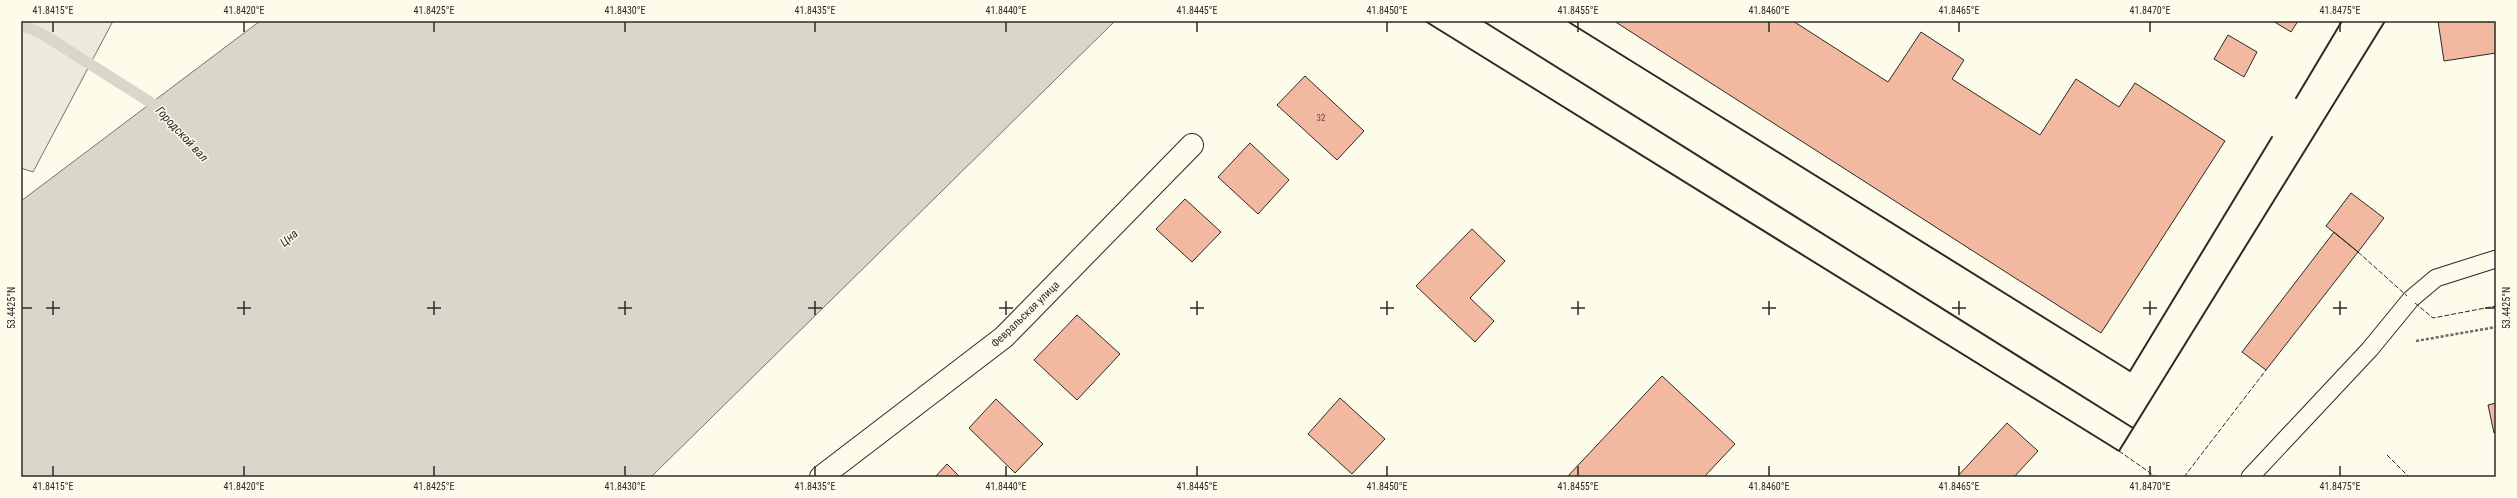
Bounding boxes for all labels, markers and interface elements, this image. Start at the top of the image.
text: 41.8415°E [33,5,74,16]
text: 41.8420°E [224,5,265,16]
text: 41.8425°E [414,5,455,16]
text: 41.8430°E [605,5,646,16]
text: 41.8435°E [795,5,836,16]
text: 41.8440°E [986,5,1027,16]
text: 41.8445°E [1177,5,1218,16]
text: 41.8450°E [1367,5,1408,16]
text: 41.8455°E [1558,5,1599,16]
text: 41.8460°E [1749,5,1790,16]
text: 41.8465°E [1939,5,1980,16]
text: 41.8470°E [2130,5,2171,16]
text: 41.8475°E [2320,5,2361,16]
water label: Городской вал [153,103,211,165]
house number: 32 [1317,113,1326,123]
water label: Цна [277,227,301,249]
street label: Февральская улица [989,278,1062,350]
text: 53.4425°N [6,287,17,329]
text: 53.4425°N [2501,287,2512,329]
text: 41.8415°E [33,481,74,492]
text: 41.8420°E [224,481,265,492]
text: 41.8425°E [414,481,455,492]
text: 41.8430°E [605,481,646,492]
text: 41.8435°E [795,481,836,492]
text: 41.8440°E [986,481,1027,492]
text: 41.8445°E [1177,481,1218,492]
text: 41.8450°E [1367,481,1408,492]
text: 41.8455°E [1558,481,1599,492]
text: 41.8460°E [1749,481,1790,492]
text: 41.8465°E [1939,481,1980,492]
text: 41.8470°E [2130,481,2171,492]
text: 41.8475°E [2320,481,2361,492]

